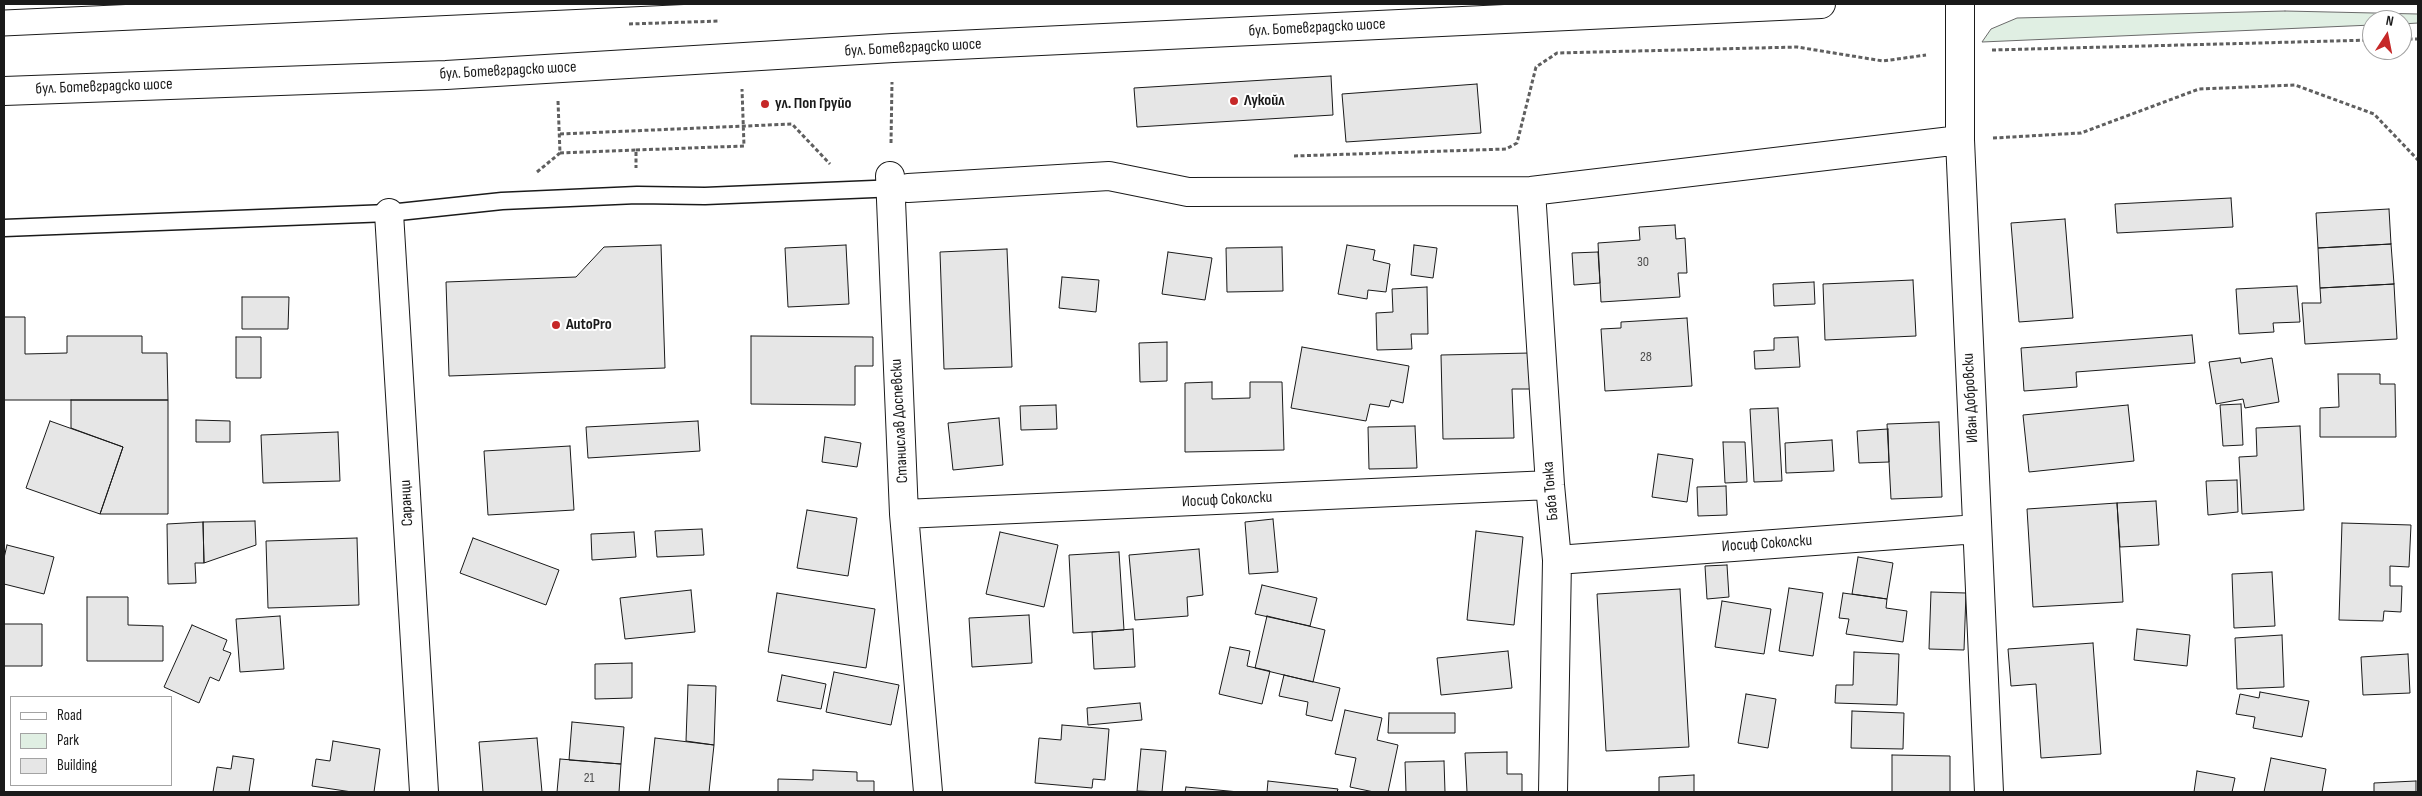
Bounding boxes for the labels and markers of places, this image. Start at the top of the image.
place label: Лукойл [1244,91,1285,111]
place label: ул. Поп Груйо [775,94,851,114]
marker: Лукойл [1228,95,1240,107]
marker: ул. Поп Груйо [759,98,771,110]
place label: AutoPro [566,315,612,335]
marker: AutoPro [550,319,562,331]

